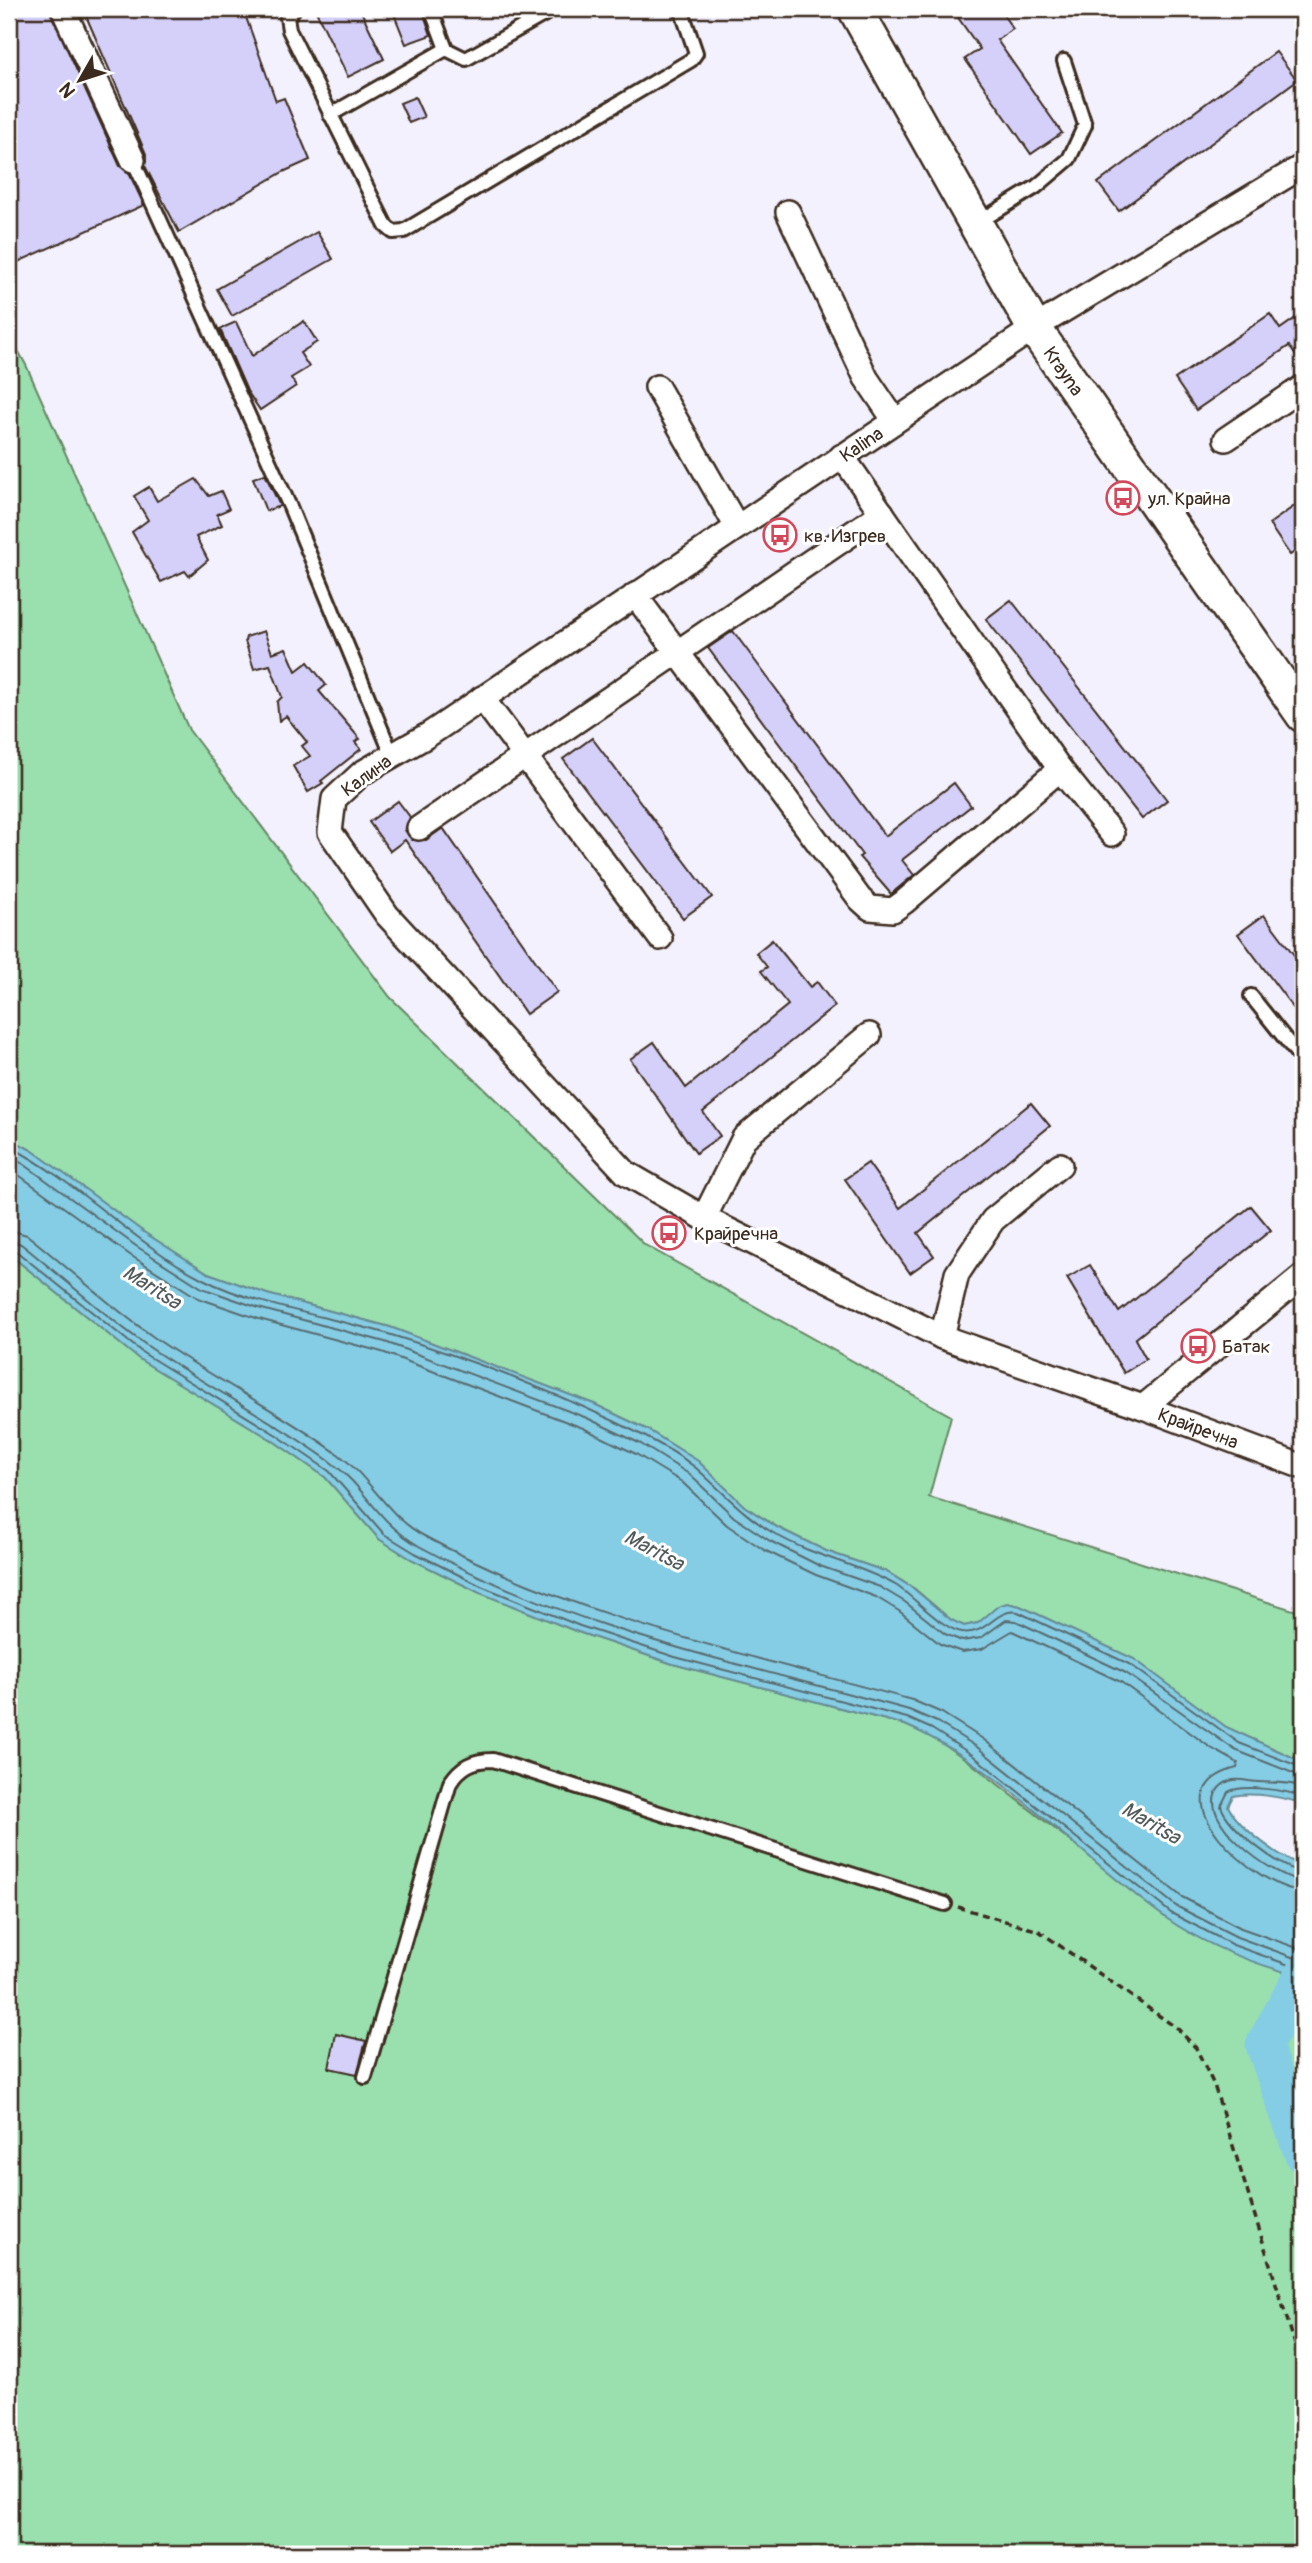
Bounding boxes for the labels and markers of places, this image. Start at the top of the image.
bus stop icon: ул. Крайна [1104,479,1142,517]
place label: ул. Крайна [1147,487,1231,511]
bus stop icon: кв. Изгрев [761,516,799,554]
place label: кв. Изгрев [804,524,886,548]
bus stop icon: Крайречна [650,1214,688,1252]
place label: Крайречна [694,1222,778,1246]
bus stop icon: Батак [1179,1327,1217,1365]
place label: Батак [1222,1335,1271,1359]

